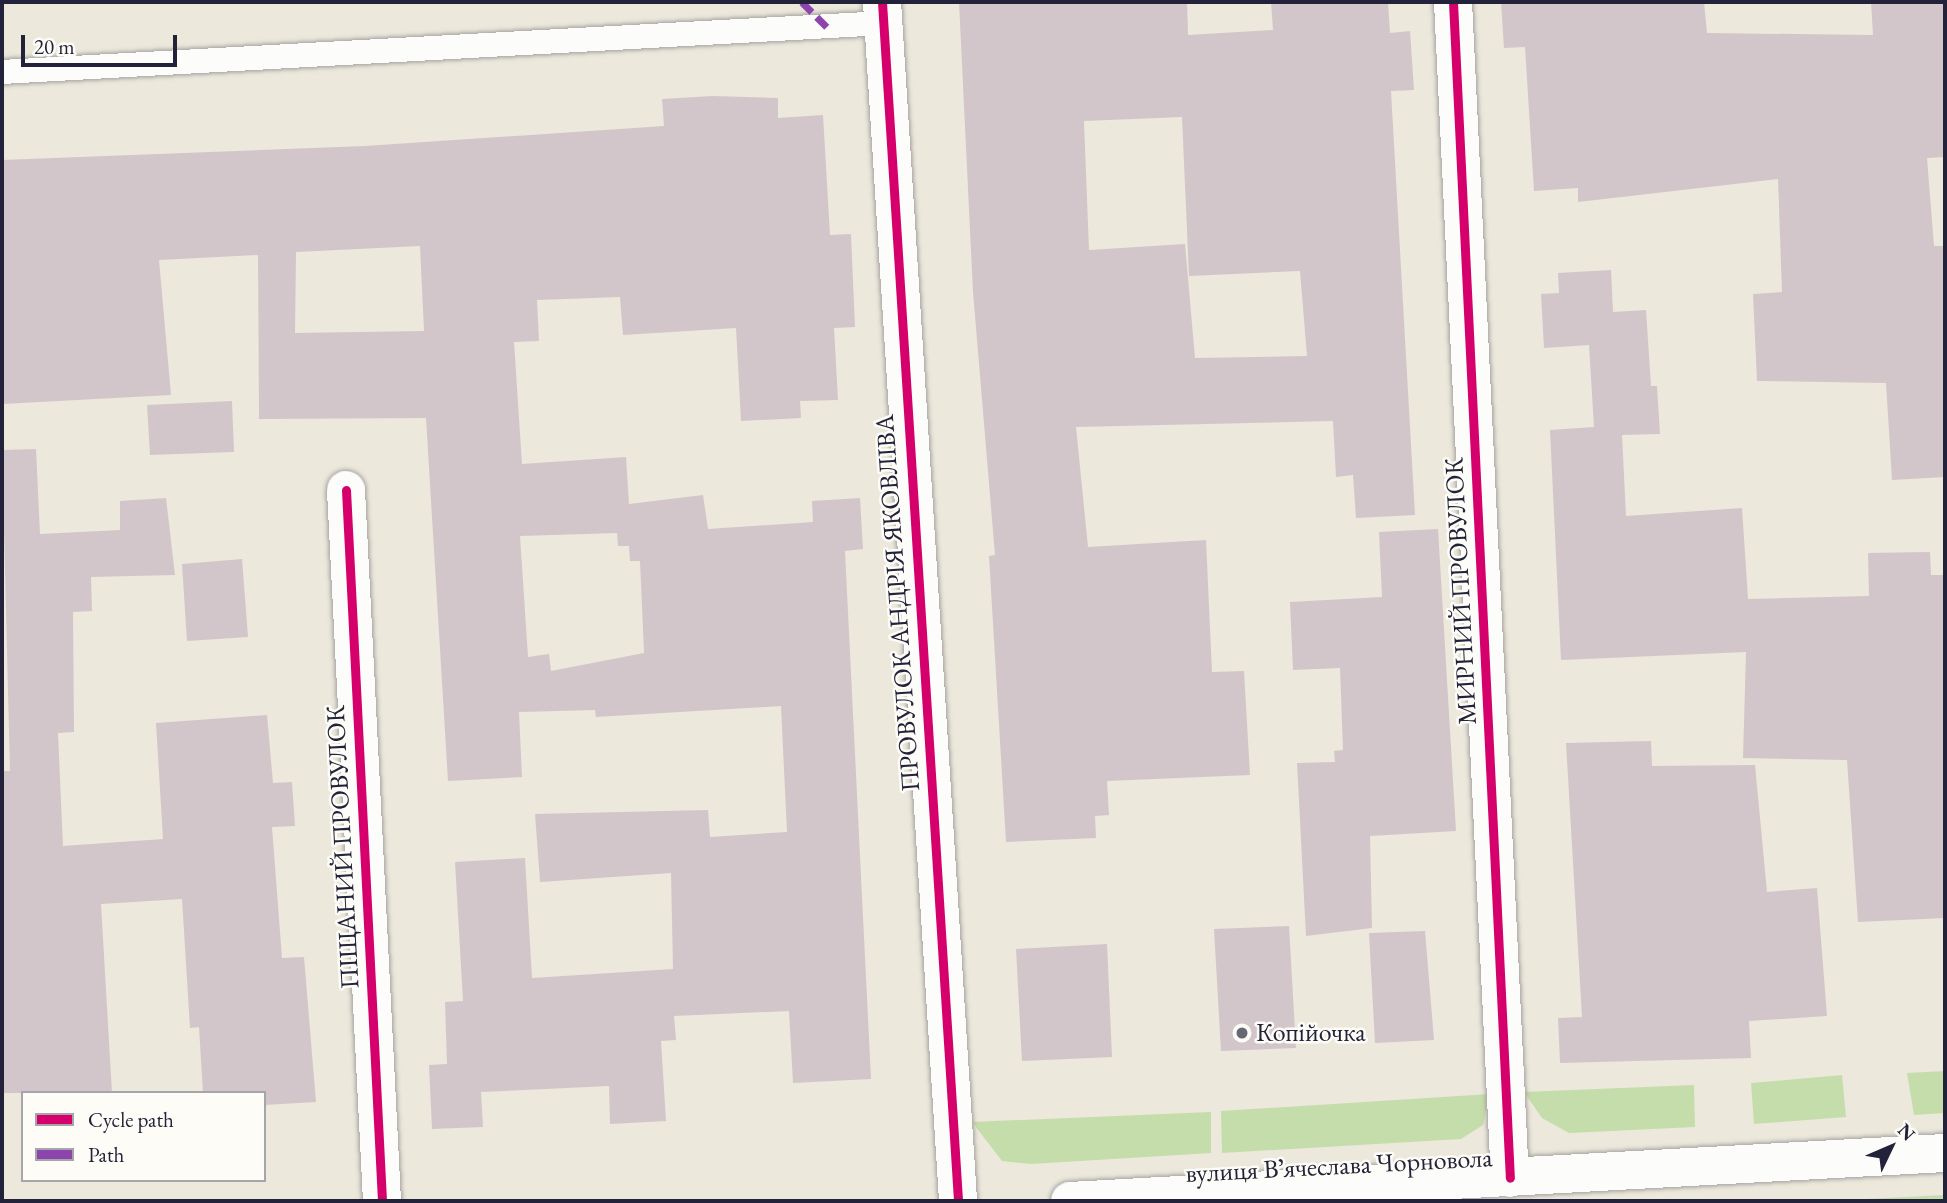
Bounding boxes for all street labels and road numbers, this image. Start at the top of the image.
street label: ПРОВУЛОК АНДРІЯ ЯКОВЛІВА [869,413,927,793]
street label: МИРНИЙ ПРОВУЛОК [1438,457,1484,725]
street label: ПІЩАНИЙ ПРОВУЛОК [320,704,366,990]
street label: вулиця Вʼячеслава Чорновола [1185,1142,1493,1190]

